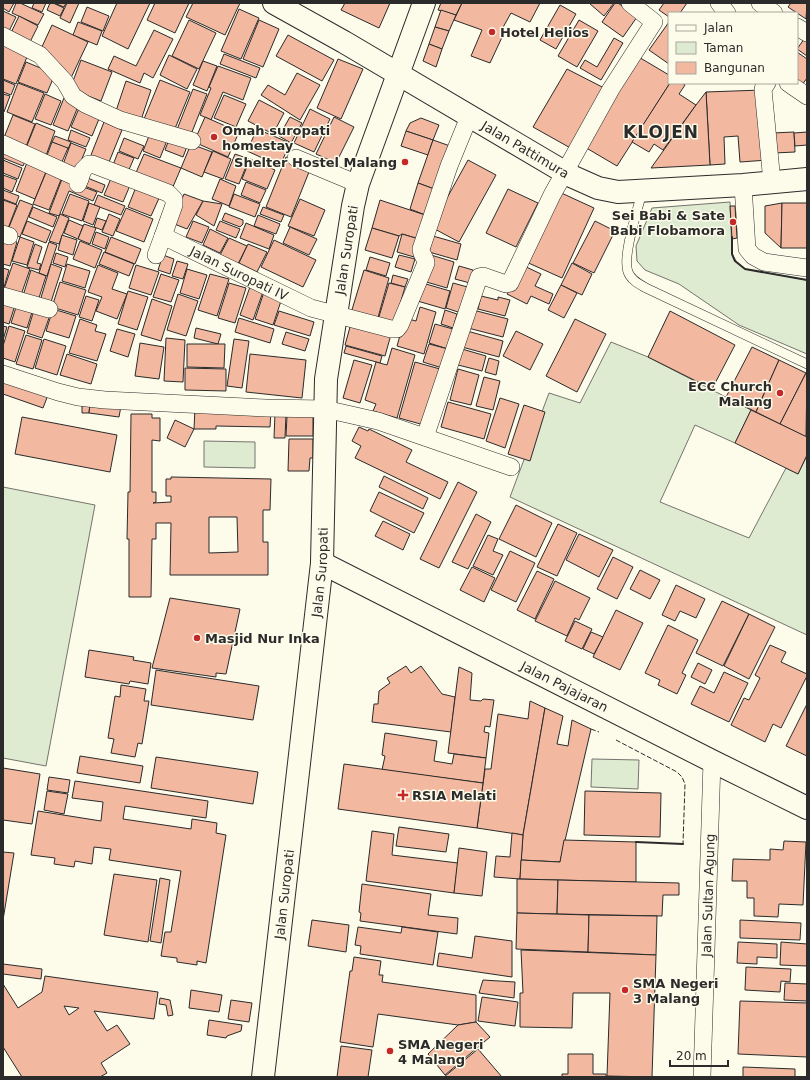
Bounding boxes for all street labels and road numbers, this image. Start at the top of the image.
street label: Jalan Pattimura [478,117,572,181]
street label: Jalan Suropati [332,204,361,297]
street label: Jalan Suropati IV [187,242,291,303]
street label: Jalan Suropati [308,527,330,619]
street label: Jalan Pajajaran [518,657,611,715]
street label: Jalan Sultan Agung [698,833,717,958]
street label: Jalan Suropati [271,848,297,941]

